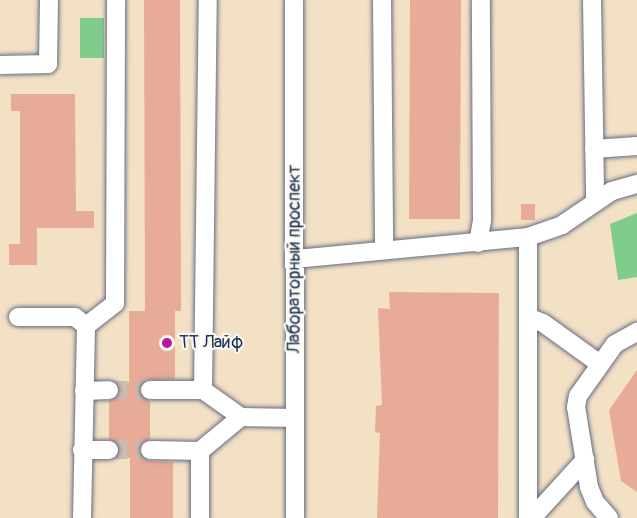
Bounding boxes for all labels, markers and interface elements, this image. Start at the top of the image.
street label: Лабораторный проспект [284,165,306,353]
place label: ТТ Лайф [179,332,243,354]
marker: ТТ Лайф [160,336,174,350]

